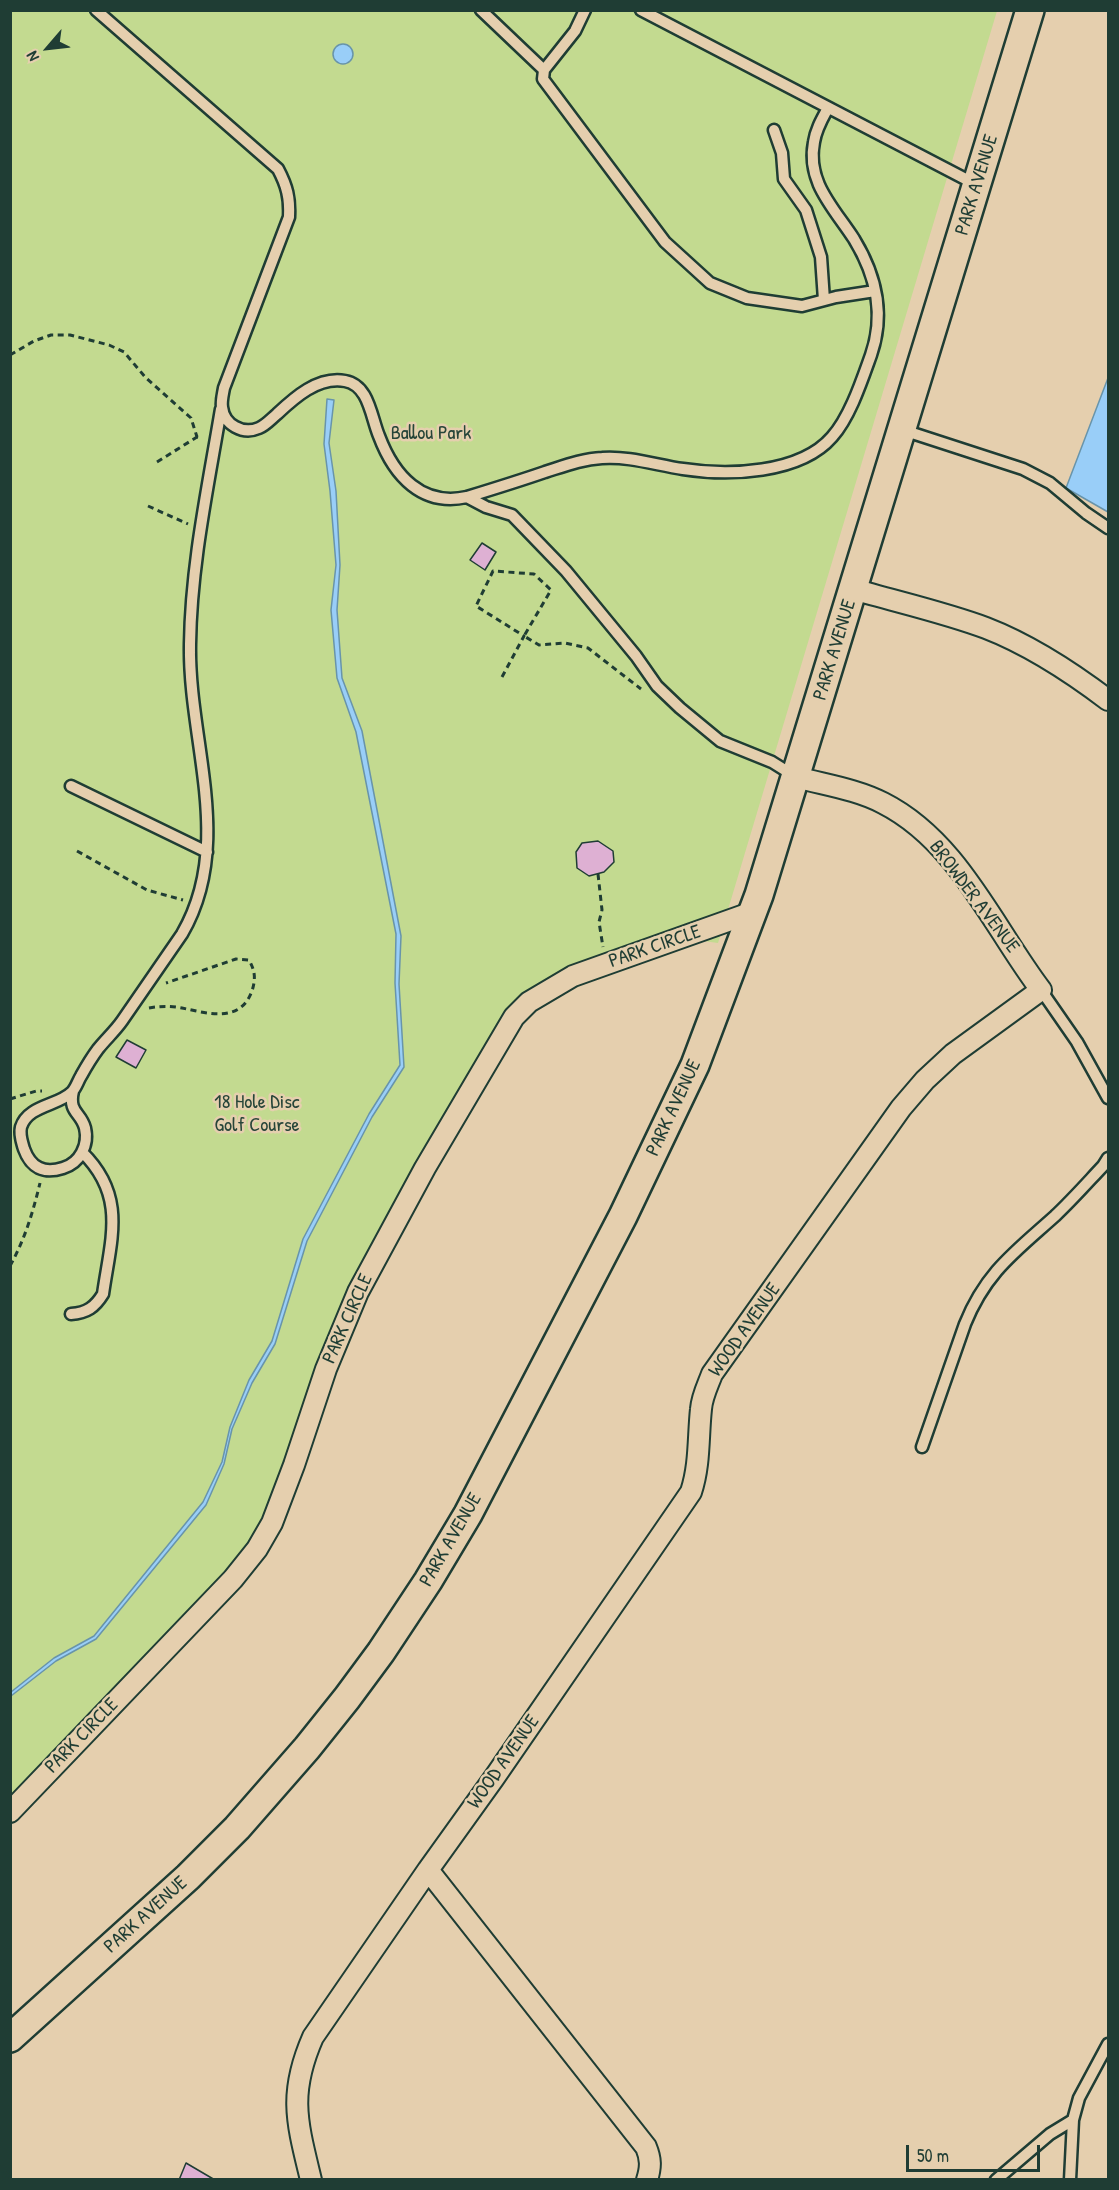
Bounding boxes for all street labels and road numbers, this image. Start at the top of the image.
street label: PARK AVENUE [950,132,1004,238]
street label: PARK AVENUE [808,597,862,703]
street label: BROWDER AVENUE [924,836,1024,958]
street label: PARK CIRCLE [606,920,704,974]
street label: PARK AVENUE [641,1056,707,1160]
street label: PARK CIRCLE [318,1270,378,1368]
street label: WOOD AVENUE [704,1278,786,1382]
street label: PARK AVENUE [415,1489,487,1591]
street label: PARK CIRCLE [40,1693,124,1779]
street label: WOOD AVENUE [463,1710,545,1814]
street label: PARK AVENUE [99,1871,193,1959]

